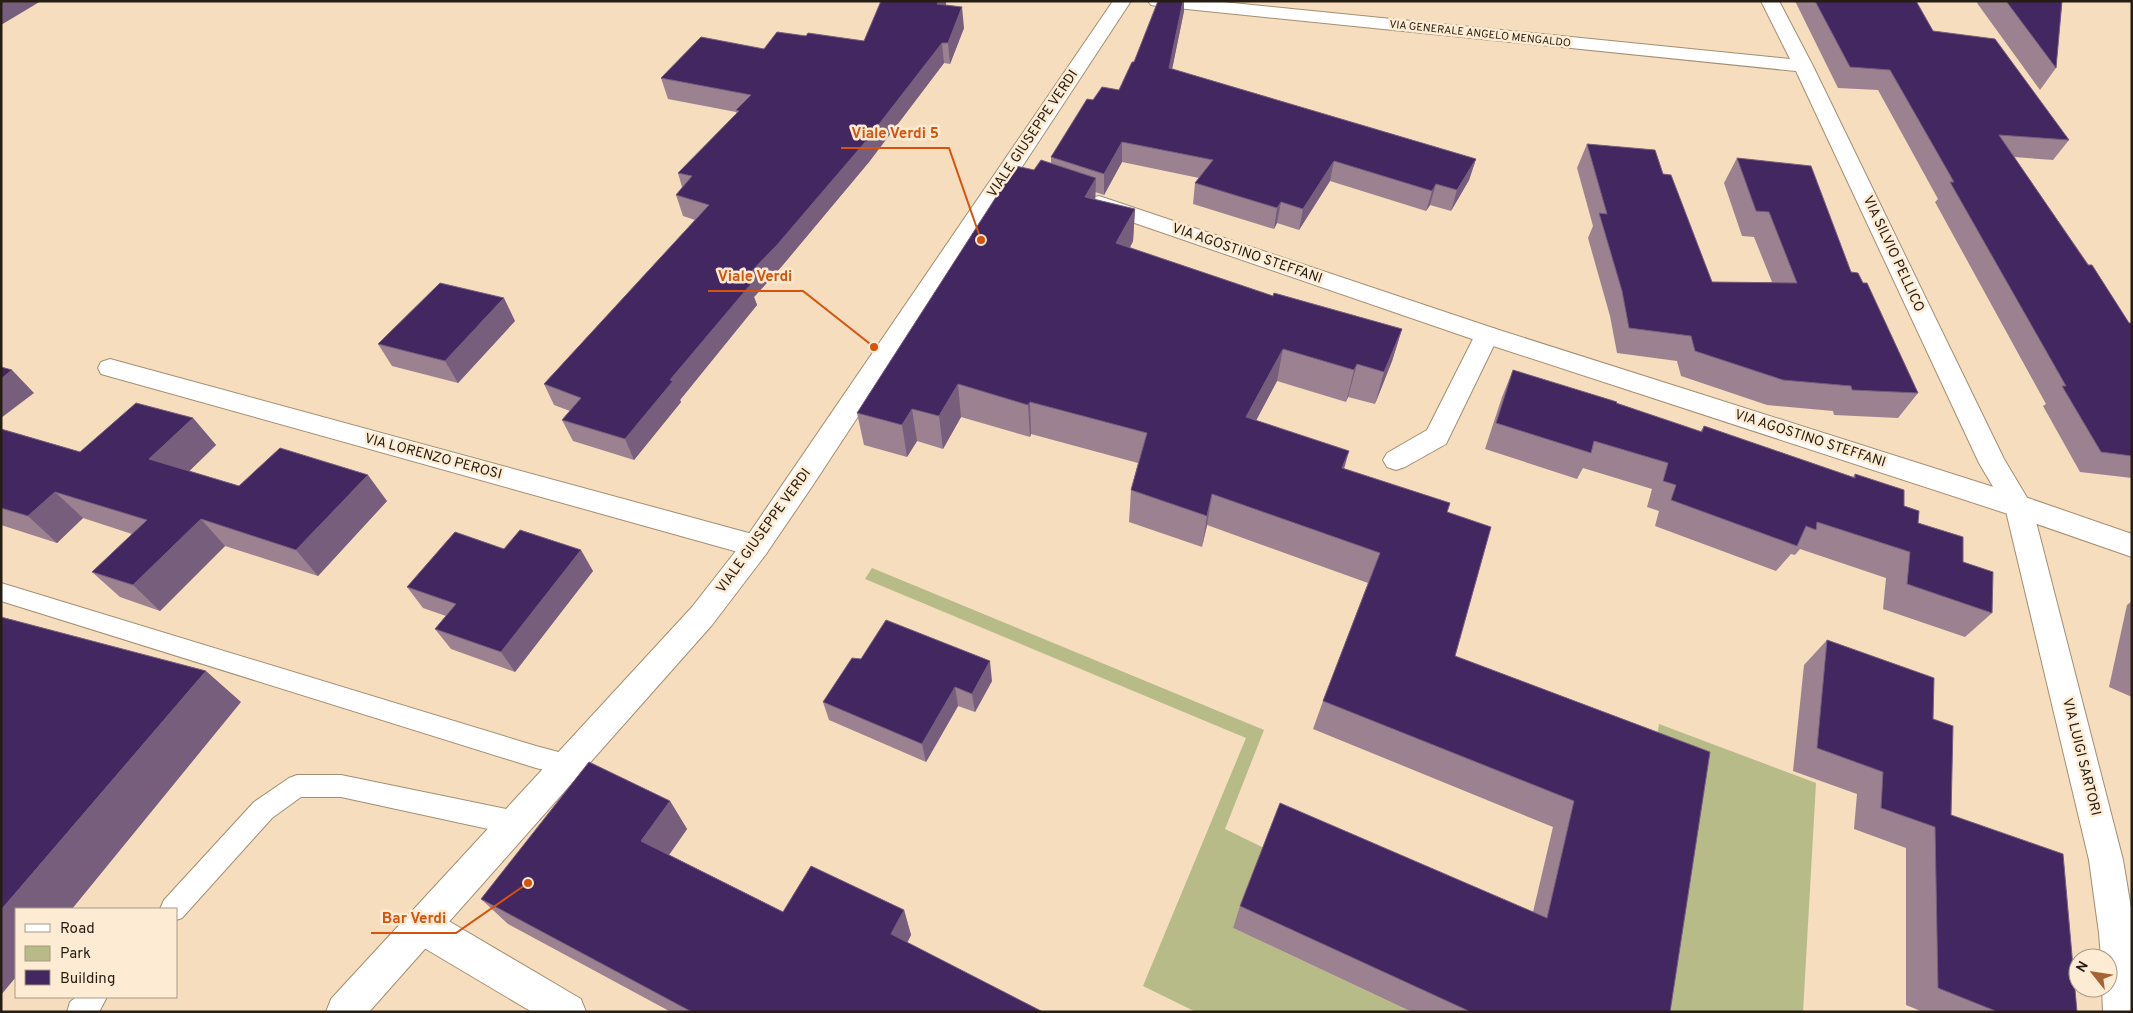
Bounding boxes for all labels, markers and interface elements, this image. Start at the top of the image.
street label: VIA GENERALE ANGELO MENGALDO [1389,18,1571,50]
street label: VIALE GIUSEPPE VERDI [984,67,1082,201]
callout: Viale Verdi 5 [841,118,949,148]
text: Viale Verdi 5 [851,125,939,144]
street label: VIA SILVIO PELLICO [1859,193,1927,315]
street label: VIA AGOSTINO STEFFANI [1169,220,1325,288]
callout: Viale Verdi [708,261,803,291]
text: Viale Verdi [718,268,792,287]
street label: VIA AGOSTINO STEFFANI [1732,406,1888,472]
street label: VIA LORENZO PEROSI [362,430,504,484]
street label: VIALE GIUSEPPE VERDI [713,465,815,597]
street label: VIA LUIGI SARTORI [2058,697,2104,817]
callout: Bar Verdi [371,903,456,933]
legend [15,908,178,998]
text: Bar Verdi [382,910,446,929]
text: Road [60,920,95,939]
text: Park [60,945,91,964]
north arrow [2068,948,2118,998]
text: N [2073,959,2093,976]
text: Building [60,970,115,989]

